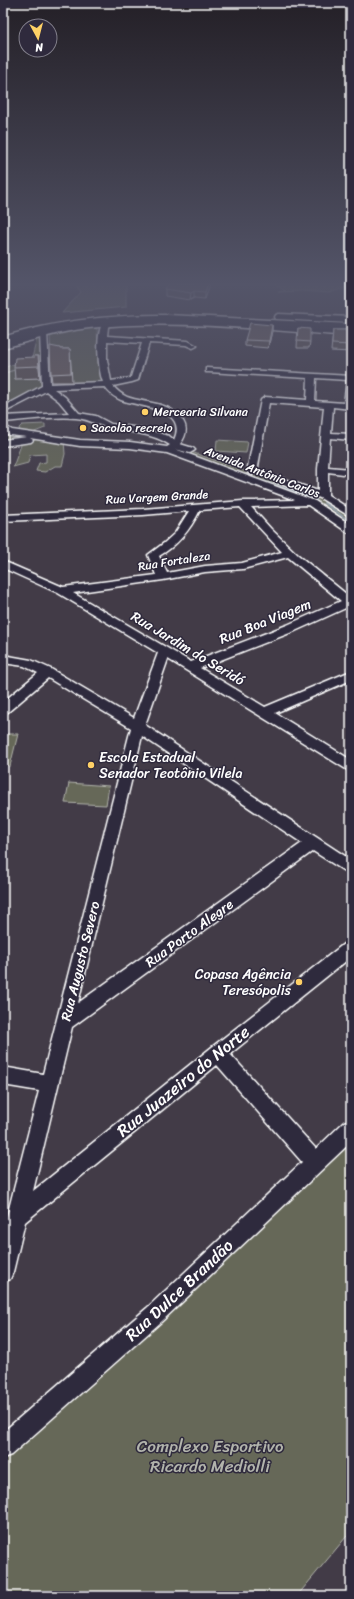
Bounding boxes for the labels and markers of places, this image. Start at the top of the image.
place label: Mercearia Silvana [153,401,249,423]
marker: Mercearia Silvana [140,407,150,417]
place label: Sacolão recreio [91,417,173,439]
marker: Sacolão recreio [78,423,88,433]
place label: Escola Estadual Senador Teotônio Vilela [99,745,243,786]
marker: Escola Estadual Senador Teotônio Vilela [86,760,96,770]
place label: Copasa Agência Teresópolis [195,962,292,1003]
marker: Copasa Agência Teresópolis [294,977,304,987]

